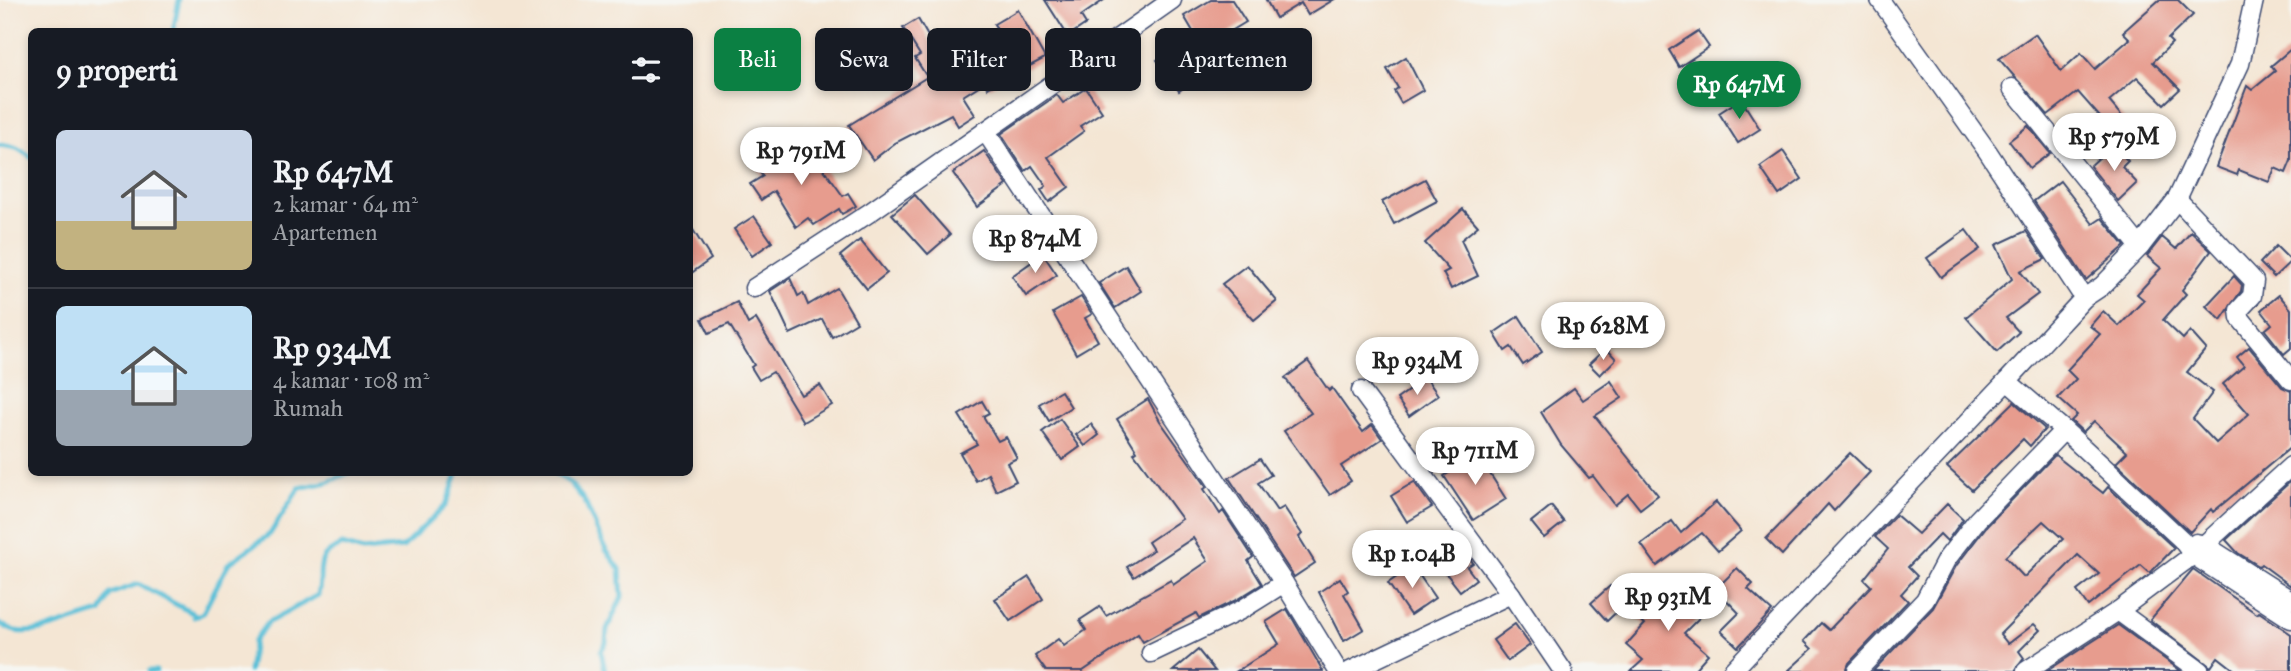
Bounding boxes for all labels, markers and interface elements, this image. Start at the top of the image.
chip: Beli [714,28,801,91]
chip: Sewa [815,28,913,91]
chip: Filter [927,28,1031,91]
chip: Baru [1045,28,1141,91]
chip: Apartemen [1155,28,1312,91]
icon: filters [627,51,665,89]
text: 9 properti [56,52,178,88]
pin: Rp 647M [1674,61,1804,121]
text: Rp 647M [1693,70,1785,98]
pin: Rp 579M [2049,114,2179,173]
text: Rp 579M [2068,122,2160,150]
pin: Rp 791M [736,128,866,187]
text: Rp 791M [756,136,846,164]
text: Rp 647M [273,154,393,190]
icon: home [112,158,196,242]
text: 2 kamar · 64 m² [273,190,418,218]
pin: Rp 874M [970,216,1100,275]
text: Apartemen [273,218,377,246]
text: Rp 874M [988,224,1082,252]
pin: Rp 628M [1538,302,1668,362]
text: Rp 628M [1557,311,1649,339]
text: Rp 934M [273,330,391,366]
icon: home [112,334,196,418]
pin: Rp 934M [1352,338,1482,397]
text: Rp 934M [1372,346,1462,374]
text: 4 kamar · 108 m² [273,366,429,394]
text: Rumah [273,394,343,422]
pin: Rp 711M [1410,428,1540,487]
text: Rp 711M [1432,436,1518,464]
pin: Rp 1.04B [1340,530,1484,590]
text: Rp 1.04B [1368,539,1456,567]
pin: Rp 931M [1603,574,1733,633]
text: Rp 931M [1625,582,1712,610]

